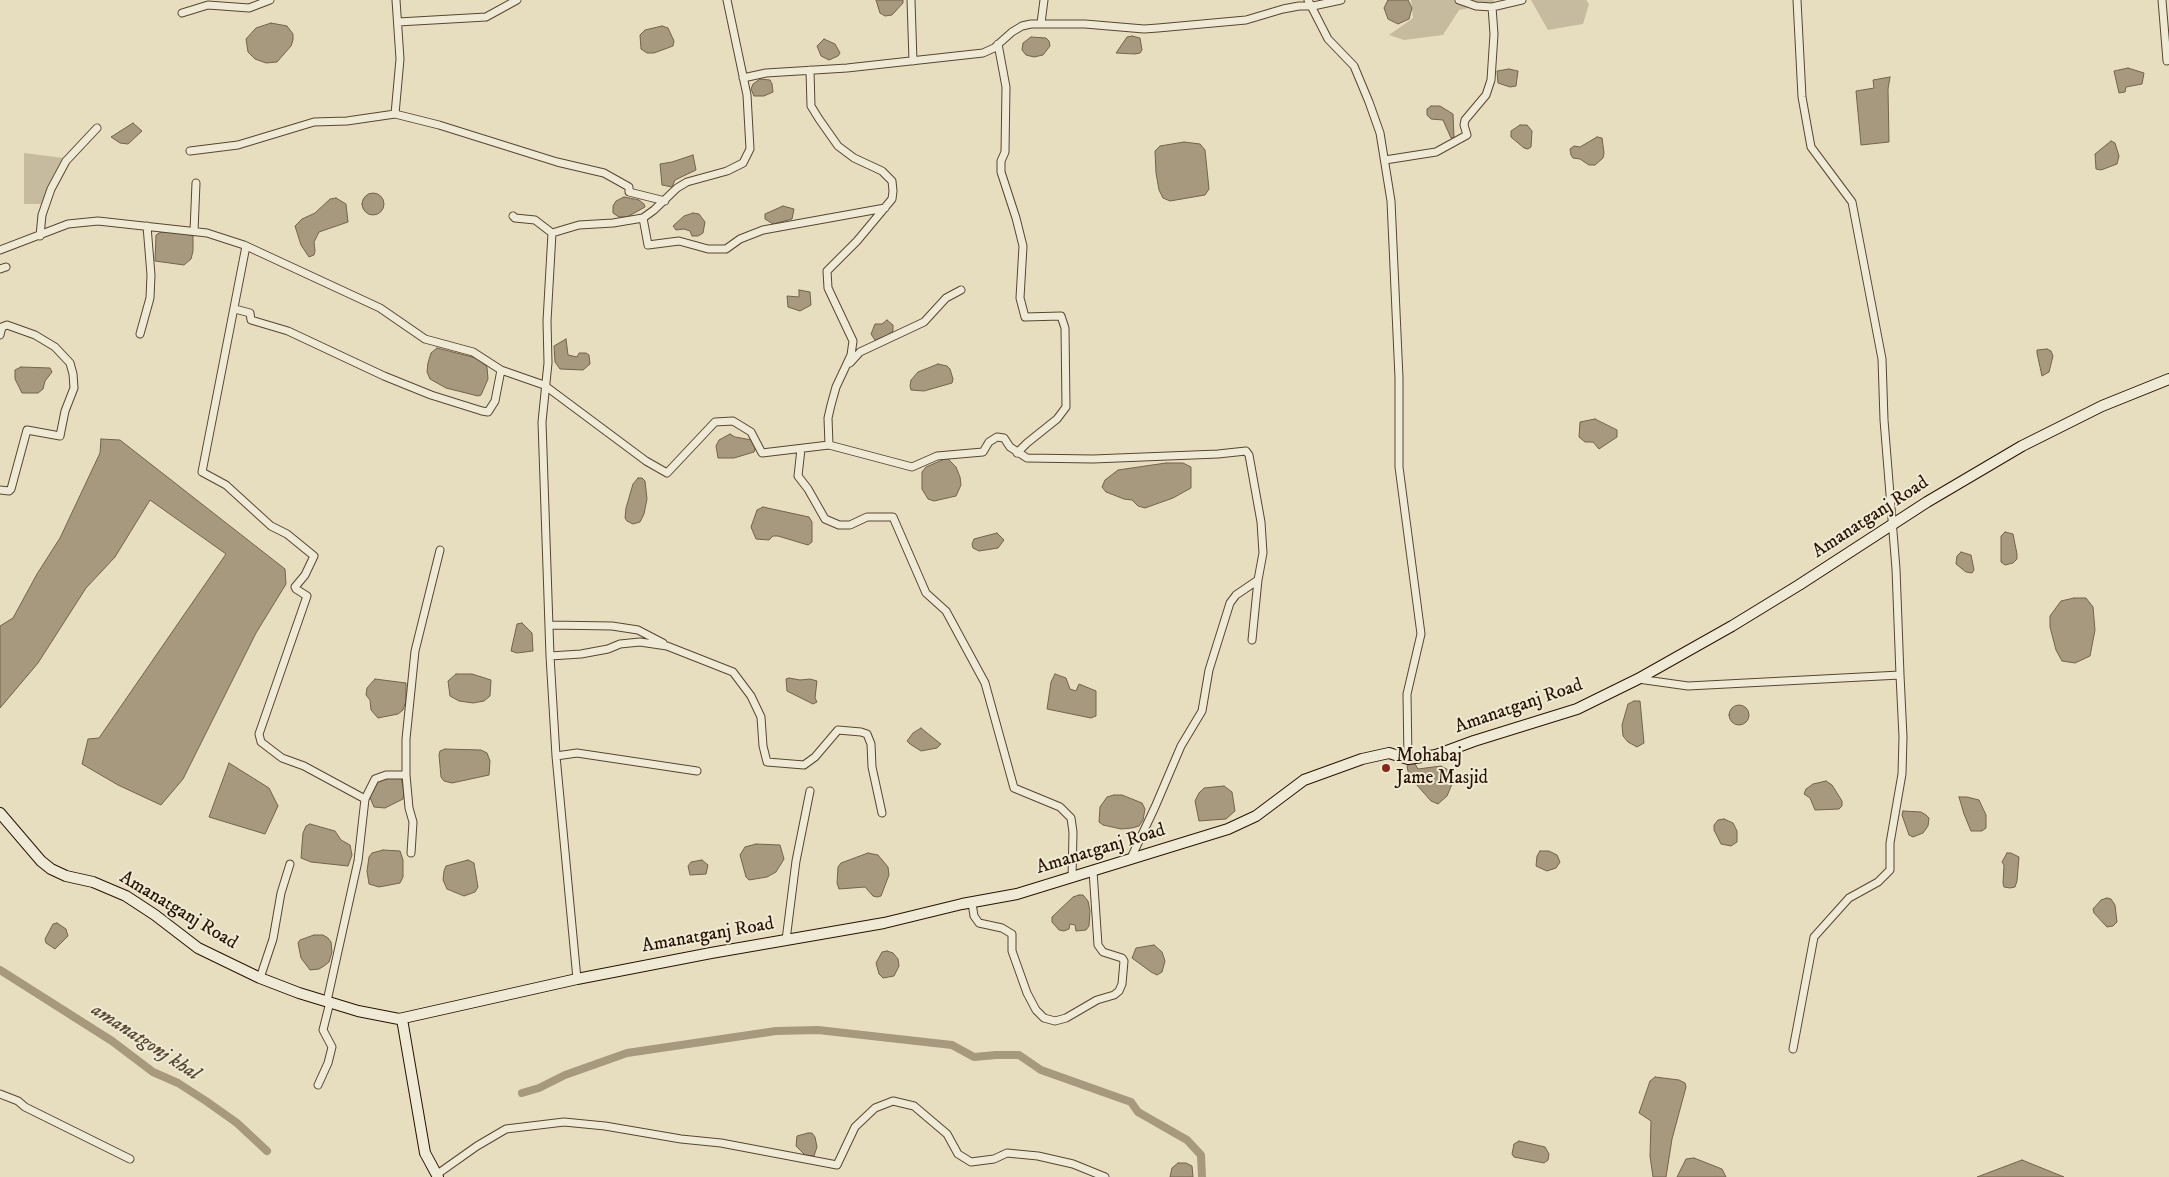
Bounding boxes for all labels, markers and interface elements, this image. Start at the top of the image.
street label: Amanatganj Road [1809,472,1933,564]
street label: Amanatganj Road [1452,674,1586,740]
place label: Mohabaj Jame Masjid [1396,746,1488,790]
marker: Mohabaj Jame Masjid [1380,762,1392,774]
street label: Amanatganj Road [1034,820,1168,880]
street label: Amanatganj Road [115,867,241,955]
street label: Amanatganj Road [640,913,776,959]
water label: amanatgonj khal [86,999,204,1087]

